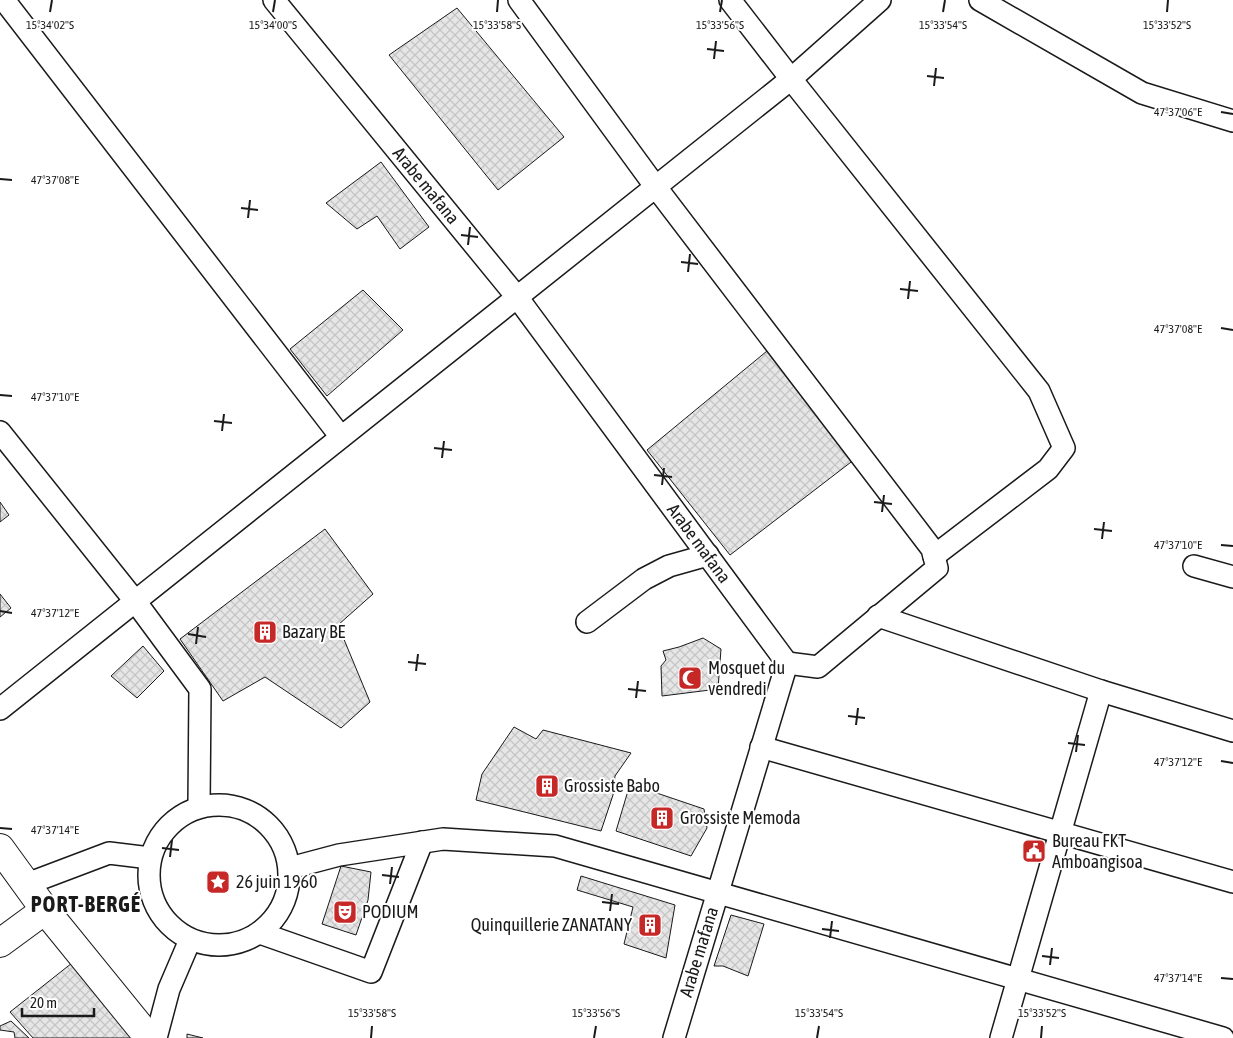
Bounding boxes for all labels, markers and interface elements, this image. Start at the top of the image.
text: 15°34'02"S [26,18,74,32]
text: 15°34'00"S [249,18,297,32]
text: 15°33'58"S [473,18,521,32]
text: 15°33'56"S [696,18,744,32]
text: 15°33'54"S [919,18,967,32]
text: 15°33'52"S [1143,18,1191,32]
text: 47°37'06"E [1154,105,1202,119]
street label: Arabe mafana [389,143,464,228]
text: 47°37'08"E [31,173,79,187]
text: 47°37'08"E [1154,322,1202,336]
text: 47°37'10"E [31,390,79,404]
street label: Arabe mafana [663,499,735,587]
text: 47°37'10"E [1154,538,1202,552]
text: 47°37'12"E [31,606,79,620]
building icon: Bazary BE [252,619,278,645]
place label: Bazary BE [282,621,345,642]
place label: Mosquet du vendredi [708,657,785,699]
mosque icon: Mosquet du vendredi [677,665,703,691]
text: 47°37'12"E [1154,755,1202,769]
building icon: Grossiste Babo [534,773,560,799]
place label: Grossiste Babo [564,775,660,796]
building icon: Grossiste Memoda [649,805,675,831]
place label: Grossiste Memoda [680,807,801,828]
text: 47°37'14"E [31,823,79,837]
place label: Bureau FKT Amboangisoa [1052,830,1143,872]
public building icon: Bureau FKT Amboangisoa [1021,838,1047,864]
place icon: 26 juin 1960 [205,869,231,895]
place label: 26 juin 1960 [236,871,317,892]
district label: PORT-BERGÉ [31,891,141,917]
theatre icon: PODIUM [332,899,358,925]
place label: PODIUM [362,901,419,922]
street label: Arabe mafana [675,904,722,999]
building icon: Quinquillerie ZANATANY [637,912,663,938]
place label: Quinquillerie ZANATANY [471,914,632,935]
text: 47°37'14"E [1154,971,1202,985]
scale bar [22,986,95,1018]
text: 20 m [30,994,57,1011]
text: 15°33'58"S [348,1006,396,1020]
text: 15°33'56"S [572,1006,620,1020]
text: 15°33'54"S [795,1006,843,1020]
text: 15°33'52"S [1018,1006,1066,1020]

